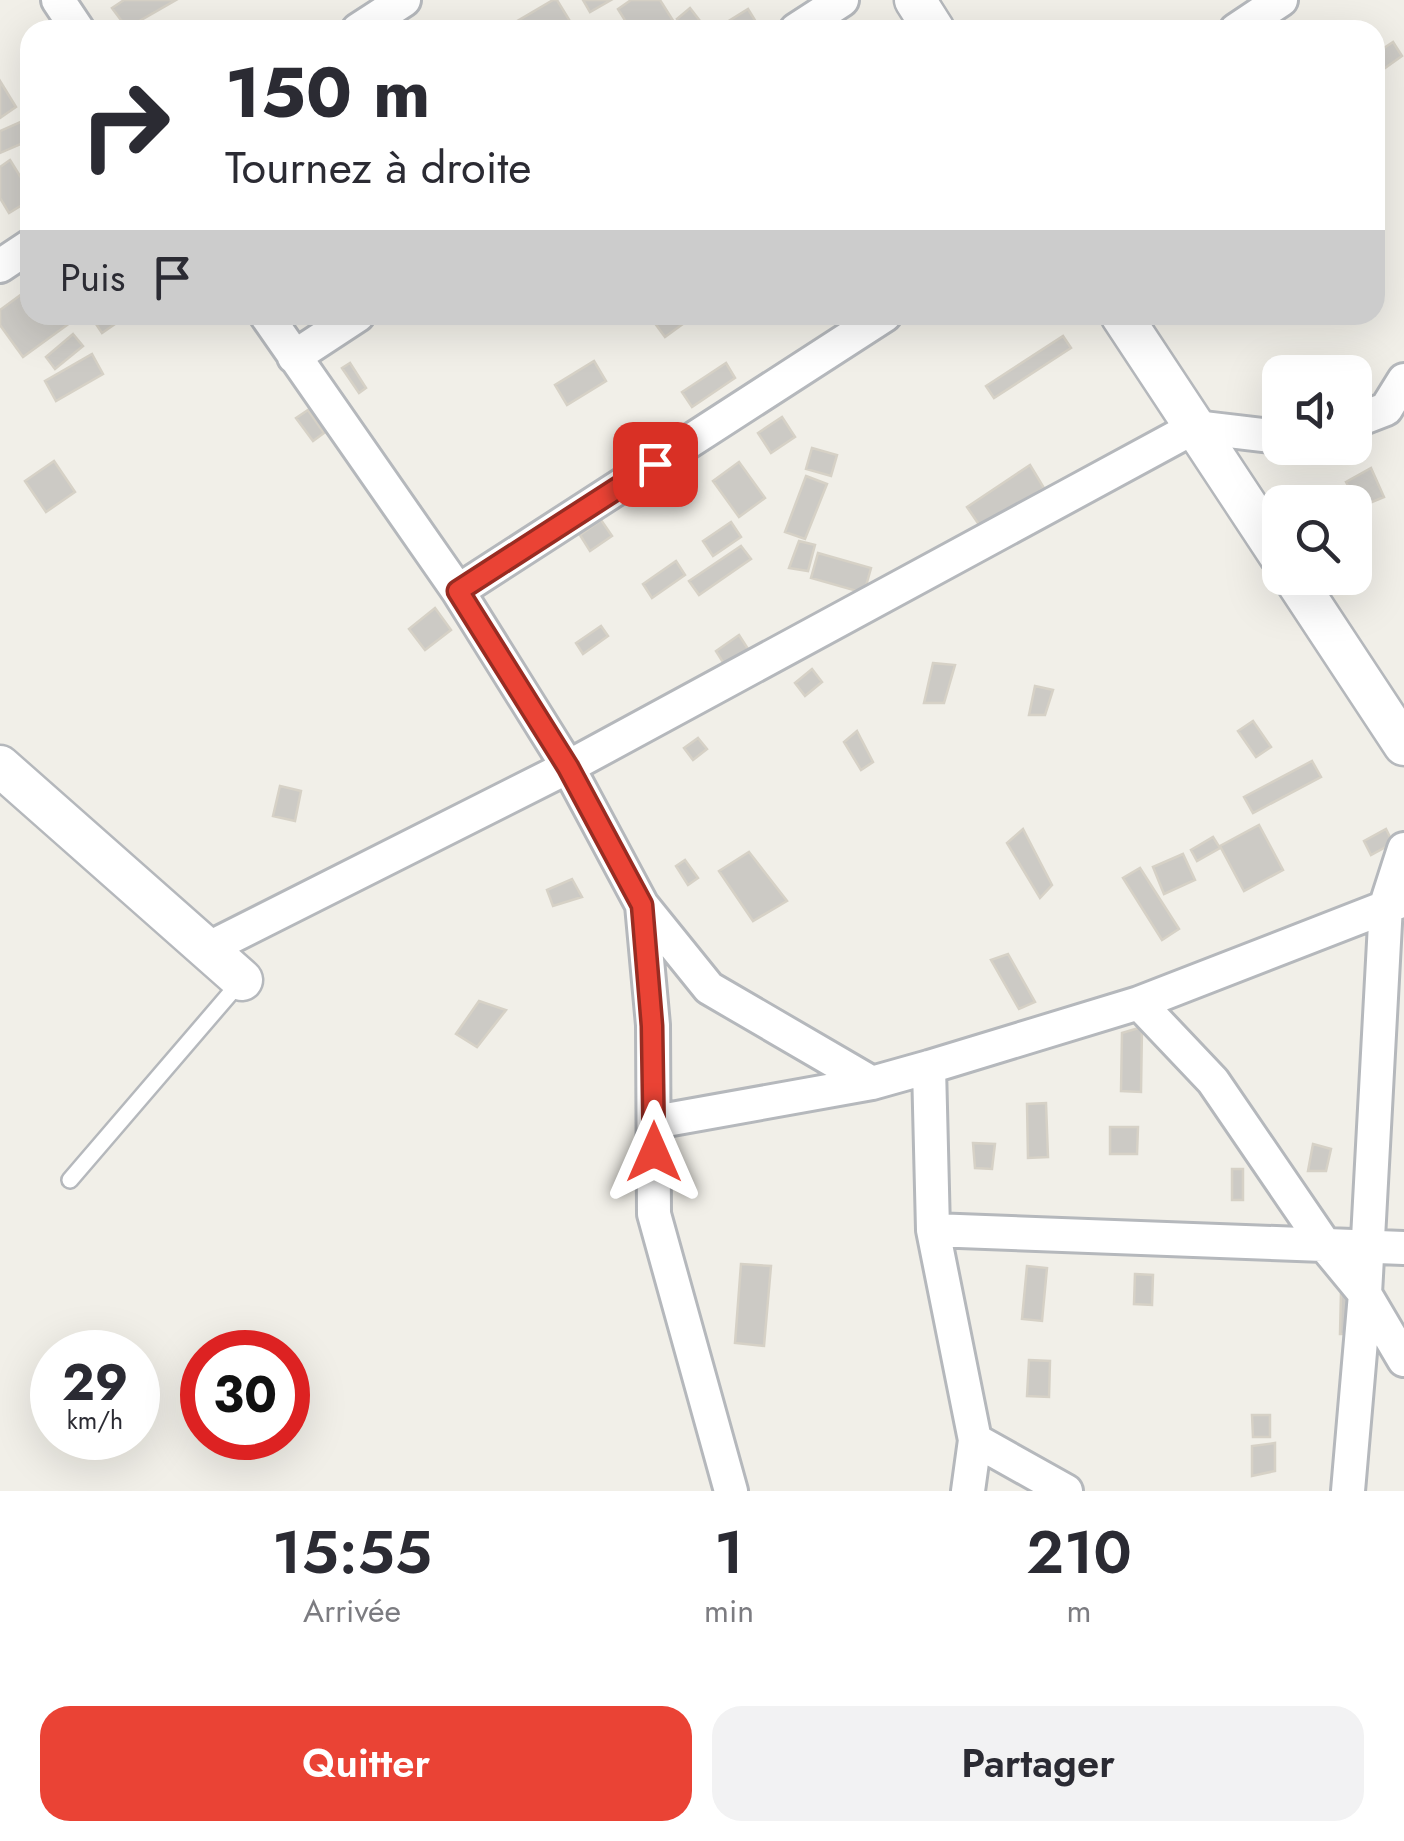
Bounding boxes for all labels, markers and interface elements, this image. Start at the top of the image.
text: 150 m [225,42,431,143]
icon: right [60,60,190,190]
text: Tournez à droite [225,135,531,200]
text: Puis [60,250,125,305]
icon: arrive [145,250,200,305]
map controls [1262,355,1372,595]
button: sound [1262,355,1372,465]
pin [613,422,698,507]
icon: arrive [628,437,683,492]
button: search [1262,485,1372,595]
position arrow [602,1100,706,1204]
speed limit sign: 30 [180,1330,310,1460]
text: 29 [62,1346,128,1419]
text: km/h [67,1402,123,1438]
text: 15:55 [272,1509,432,1596]
text: 1 [714,1509,744,1596]
text: 210 [1026,1509,1132,1596]
text: Arrivée [303,1588,401,1634]
text: min [704,1588,754,1634]
text: m [1067,1588,1092,1634]
button: Quitter [40,1706,692,1821]
button: Partager [712,1706,1364,1821]

